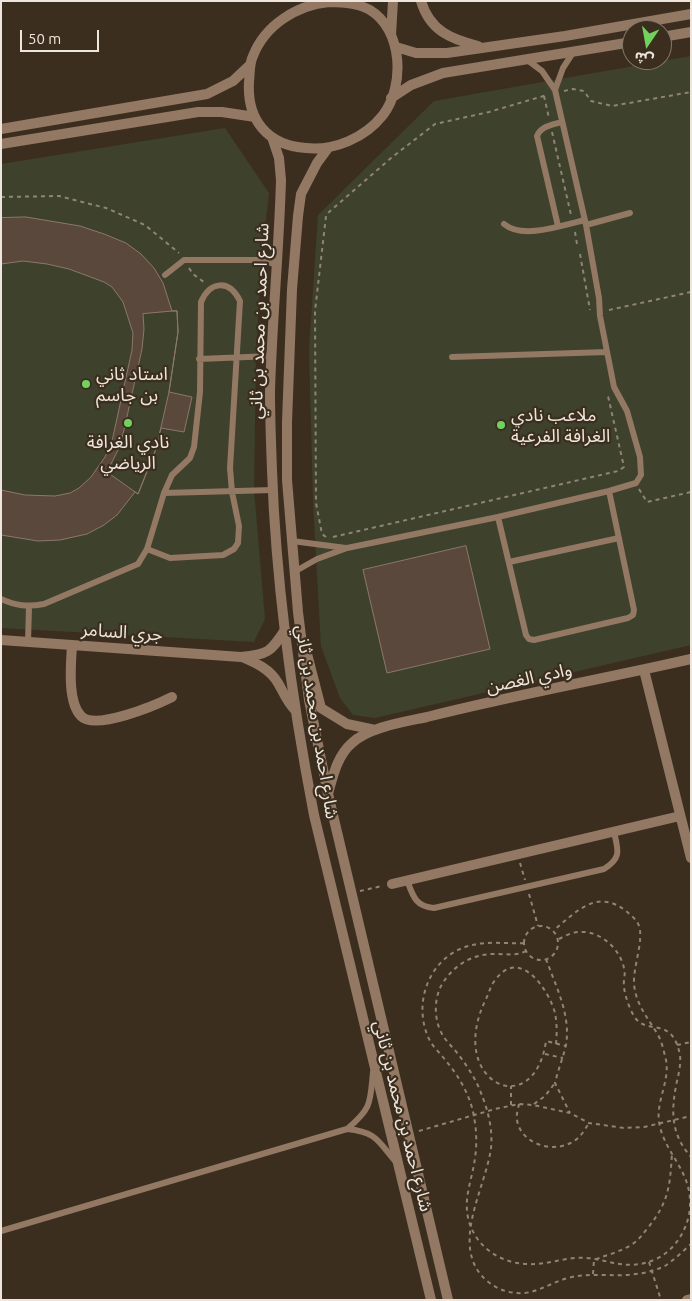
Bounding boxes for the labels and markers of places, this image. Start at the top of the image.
place label: استاد ثاني بن جاسم [96,363,168,406]
marker: استاد ثاني بن جاسم [80,378,92,390]
place label: ملاعب نادي الغرافة الفرعية [511,404,610,446]
marker: نادي الغرافة الرياضي [122,417,134,429]
marker: ملاعب نادي الغرافة الفرعية [495,419,507,431]
place label: نادي الغرافة الرياضي [87,431,169,474]

